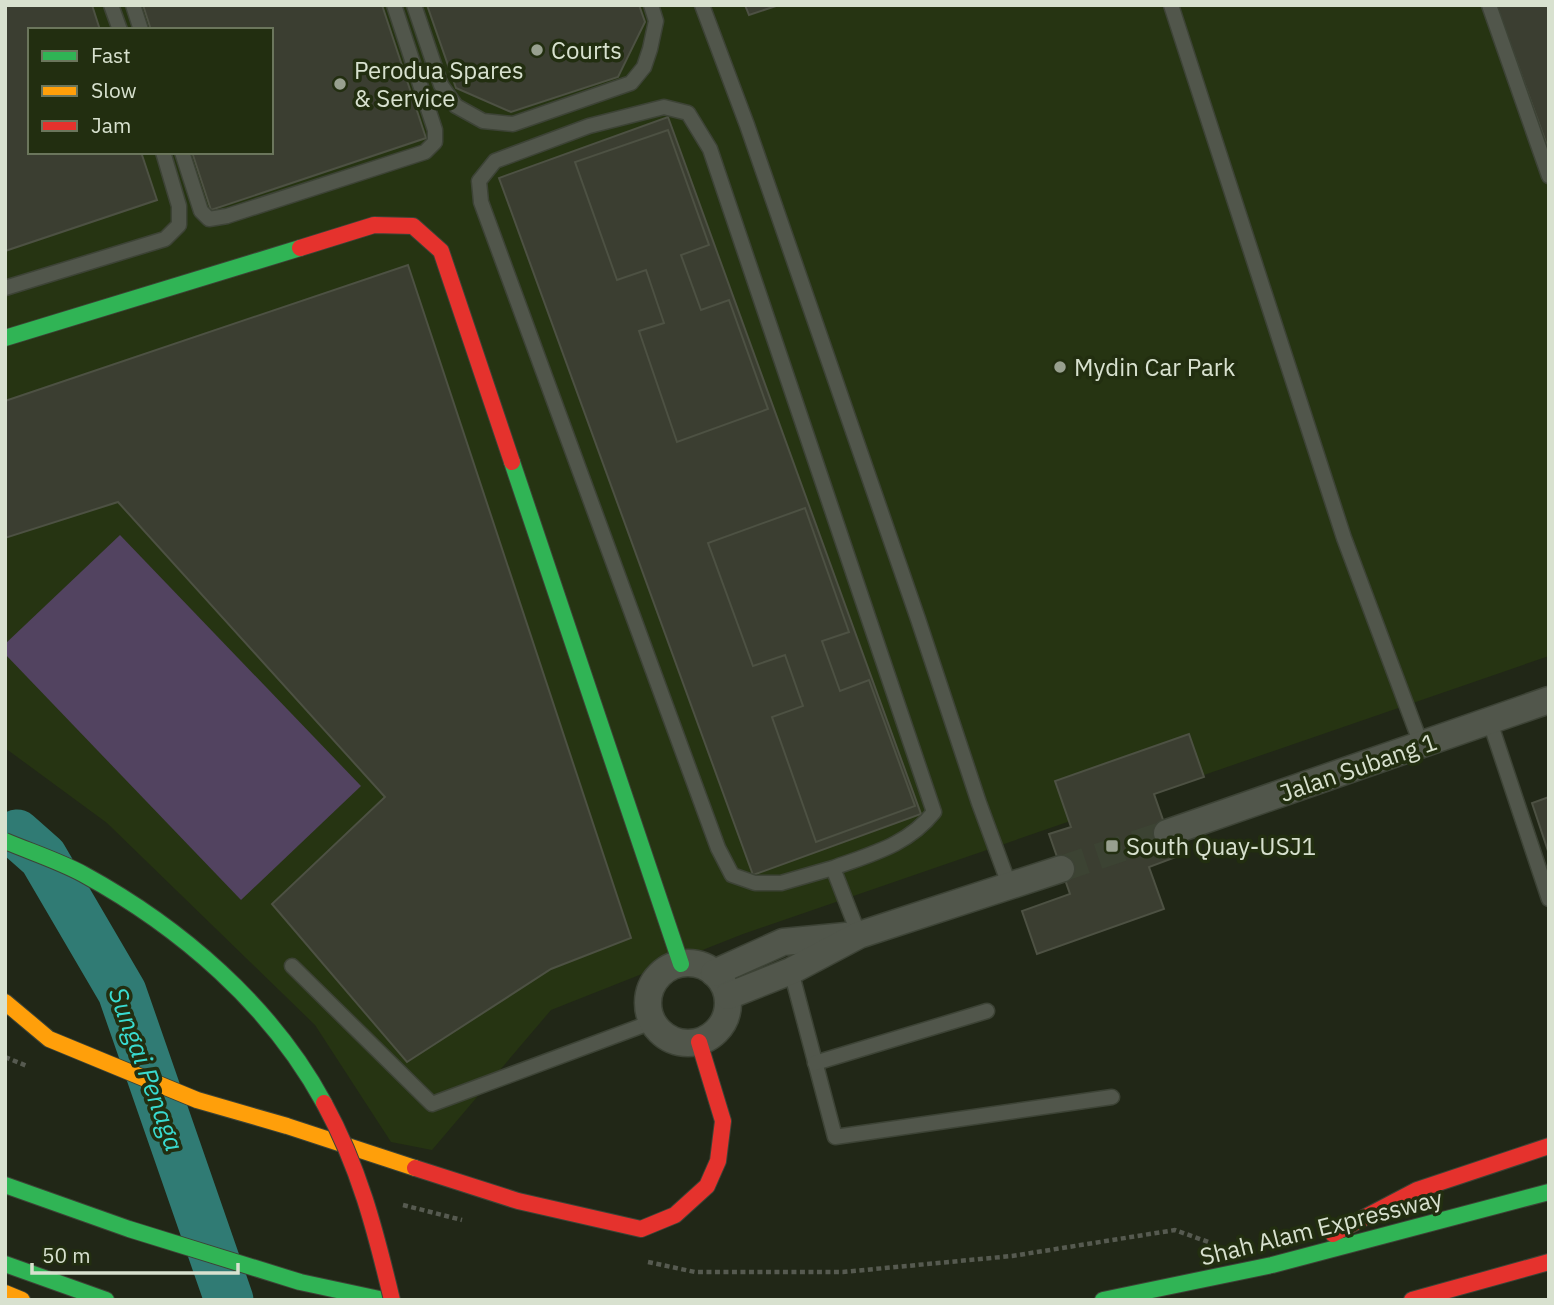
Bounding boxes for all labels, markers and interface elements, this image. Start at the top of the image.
legend [28,28,273,154]
place label: Courts [551,34,622,66]
text: Fast [91,41,131,69]
marker: Courts [529,42,545,58]
place label: Perodua Spares & Service [354,54,524,114]
text: Slow [91,76,137,104]
marker: Perodua Spares & Service [332,76,348,92]
text: Jam [91,111,131,139]
place label: Mydin Car Park [1074,351,1236,383]
marker: Mydin Car Park [1052,359,1068,375]
street label: Jalan Subang 1 [1275,725,1441,809]
place label: South Quay-USJ1 [1126,830,1316,862]
marker: South Quay-USJ1 [1104,838,1120,854]
water label: Sungai Penaga [102,982,192,1156]
street label: Shah Alam Expressway [1196,1181,1446,1273]
scale bar [32,1232,238,1276]
text: 50 m [42,1241,91,1269]

